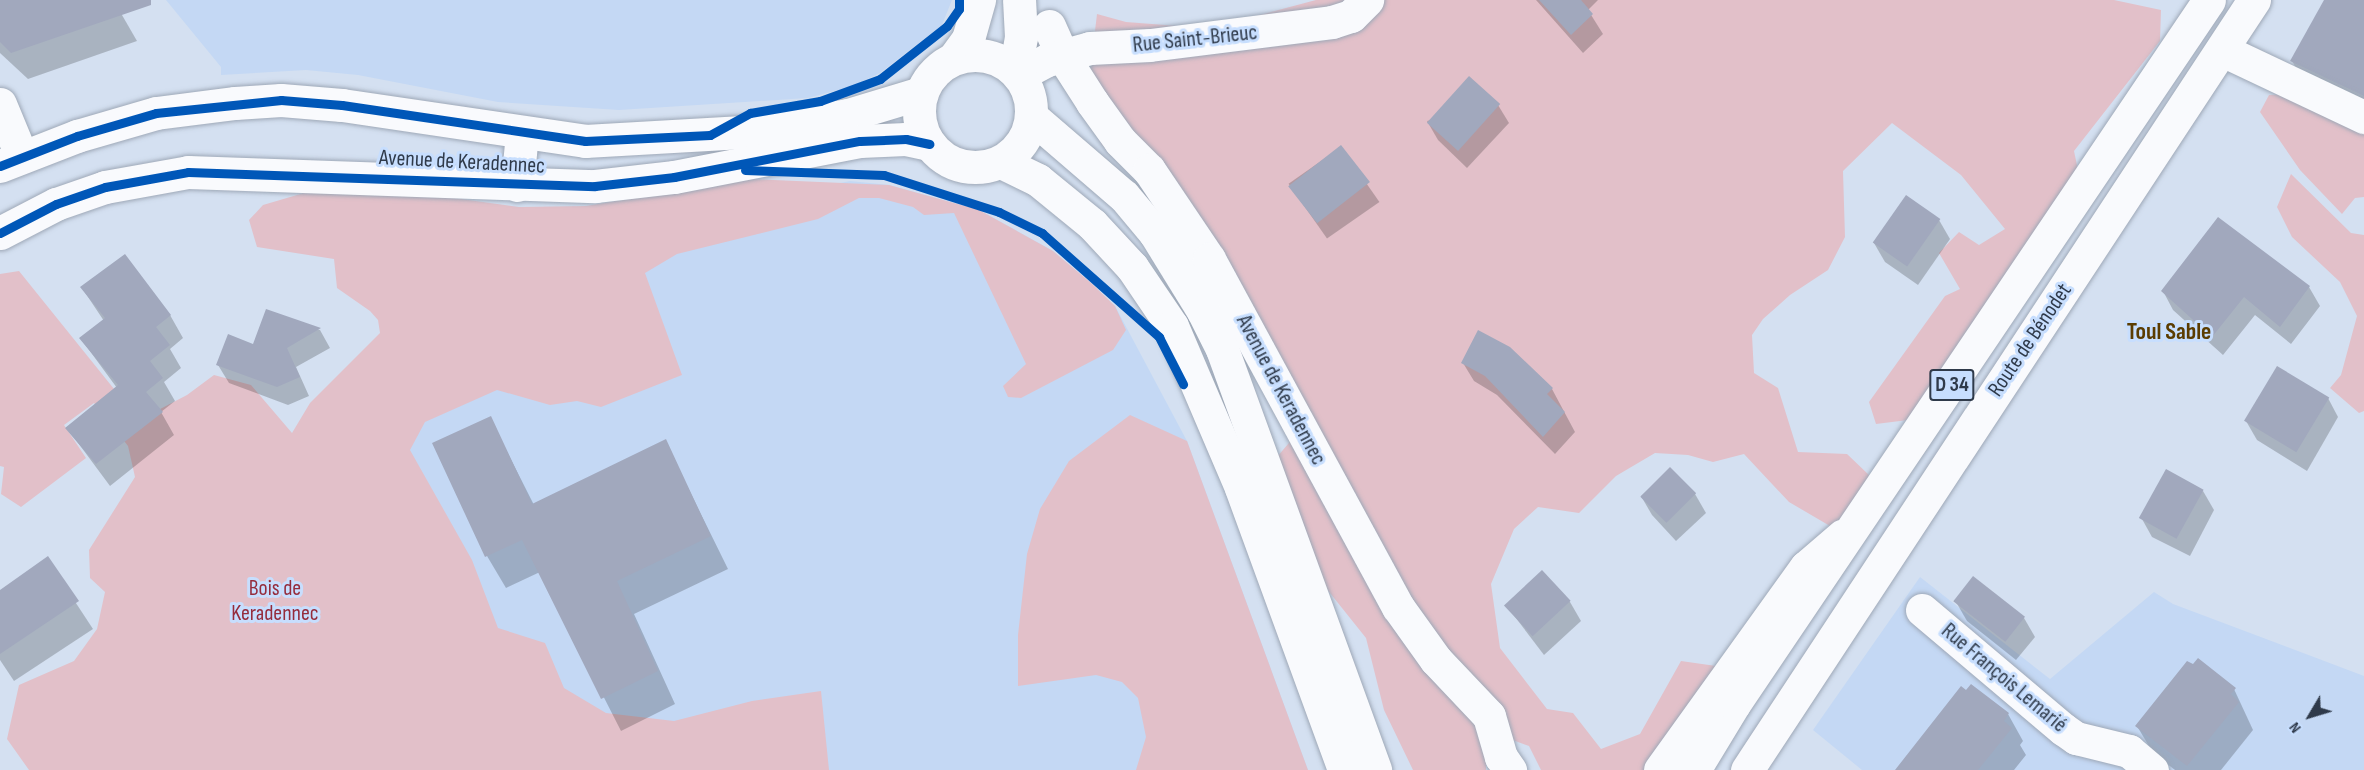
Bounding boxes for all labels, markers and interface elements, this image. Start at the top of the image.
street label: Rue Saint-Brieuc [1131,19,1259,59]
street label: Avenue de Keradennec [378,144,546,180]
street label: Route de Bénodet [1983,279,2077,401]
street label: Avenue de Keradennec [1230,310,1332,470]
district label: Toul Sable [2127,318,2211,346]
road number: D 34 [1928,367,1976,403]
park label: Bois de Keradennec [231,575,319,626]
street label: Rue François Lemarié [1936,618,2072,738]
north arrow [2280,686,2340,746]
text: N [2285,718,2306,737]

